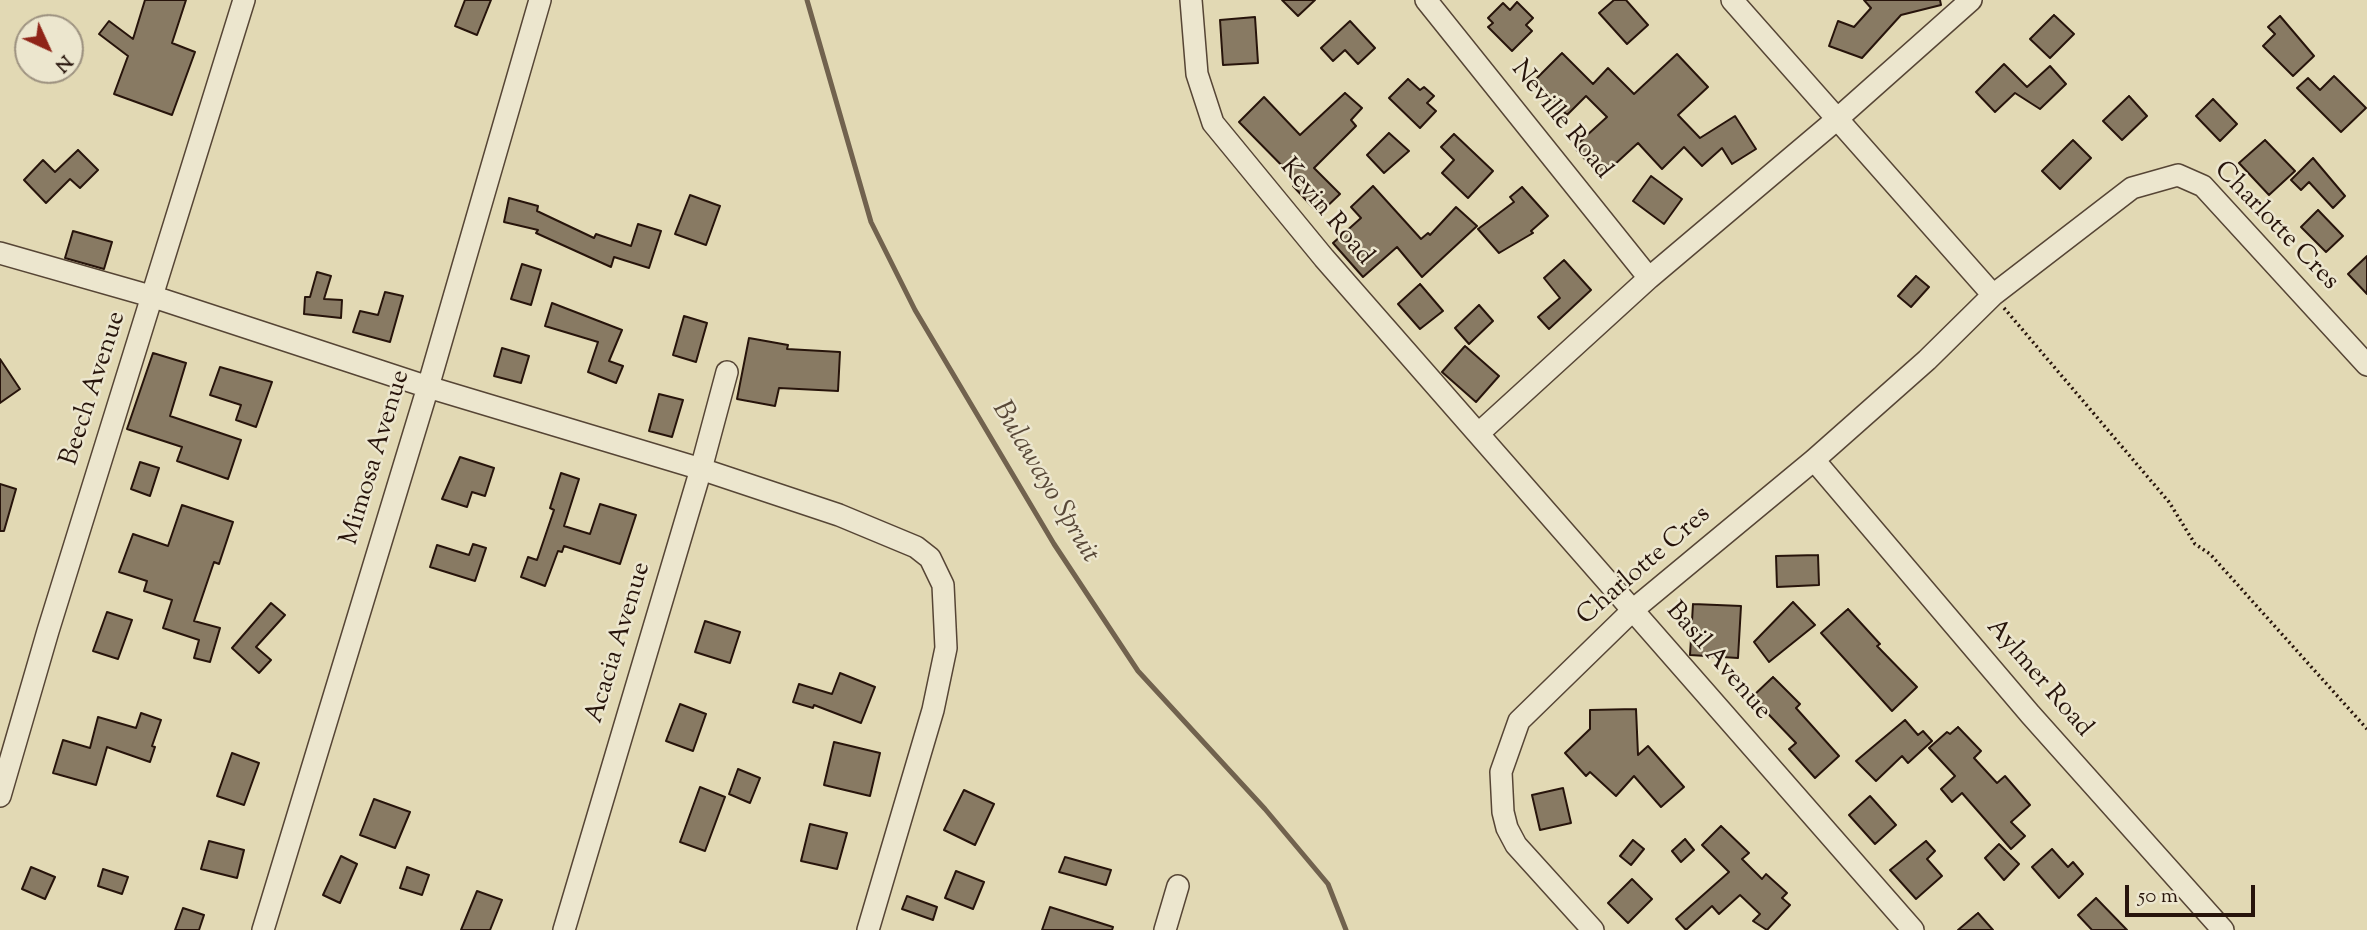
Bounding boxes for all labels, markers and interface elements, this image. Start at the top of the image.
north arrow [14,14,84,84]
text: N [48,48,78,78]
street label: Neville Road [1503,55,1617,187]
street label: Kevin Road [1271,153,1379,273]
street label: Charlotte Cres [2206,156,2344,298]
street label: Beech Avenue [55,308,135,470]
street label: Mimosa Avenue [336,367,418,549]
water label: Bulawayo Spruit [983,396,1105,570]
street label: Charlotte Cres [1572,501,1718,633]
street label: Acacia Avenue [581,559,659,727]
street label: Basil Avenue [1657,597,1777,727]
street label: Aylmer Road [1978,613,2098,745]
scale bar [2129,870,2258,914]
text: 50 m [2138,882,2178,912]

